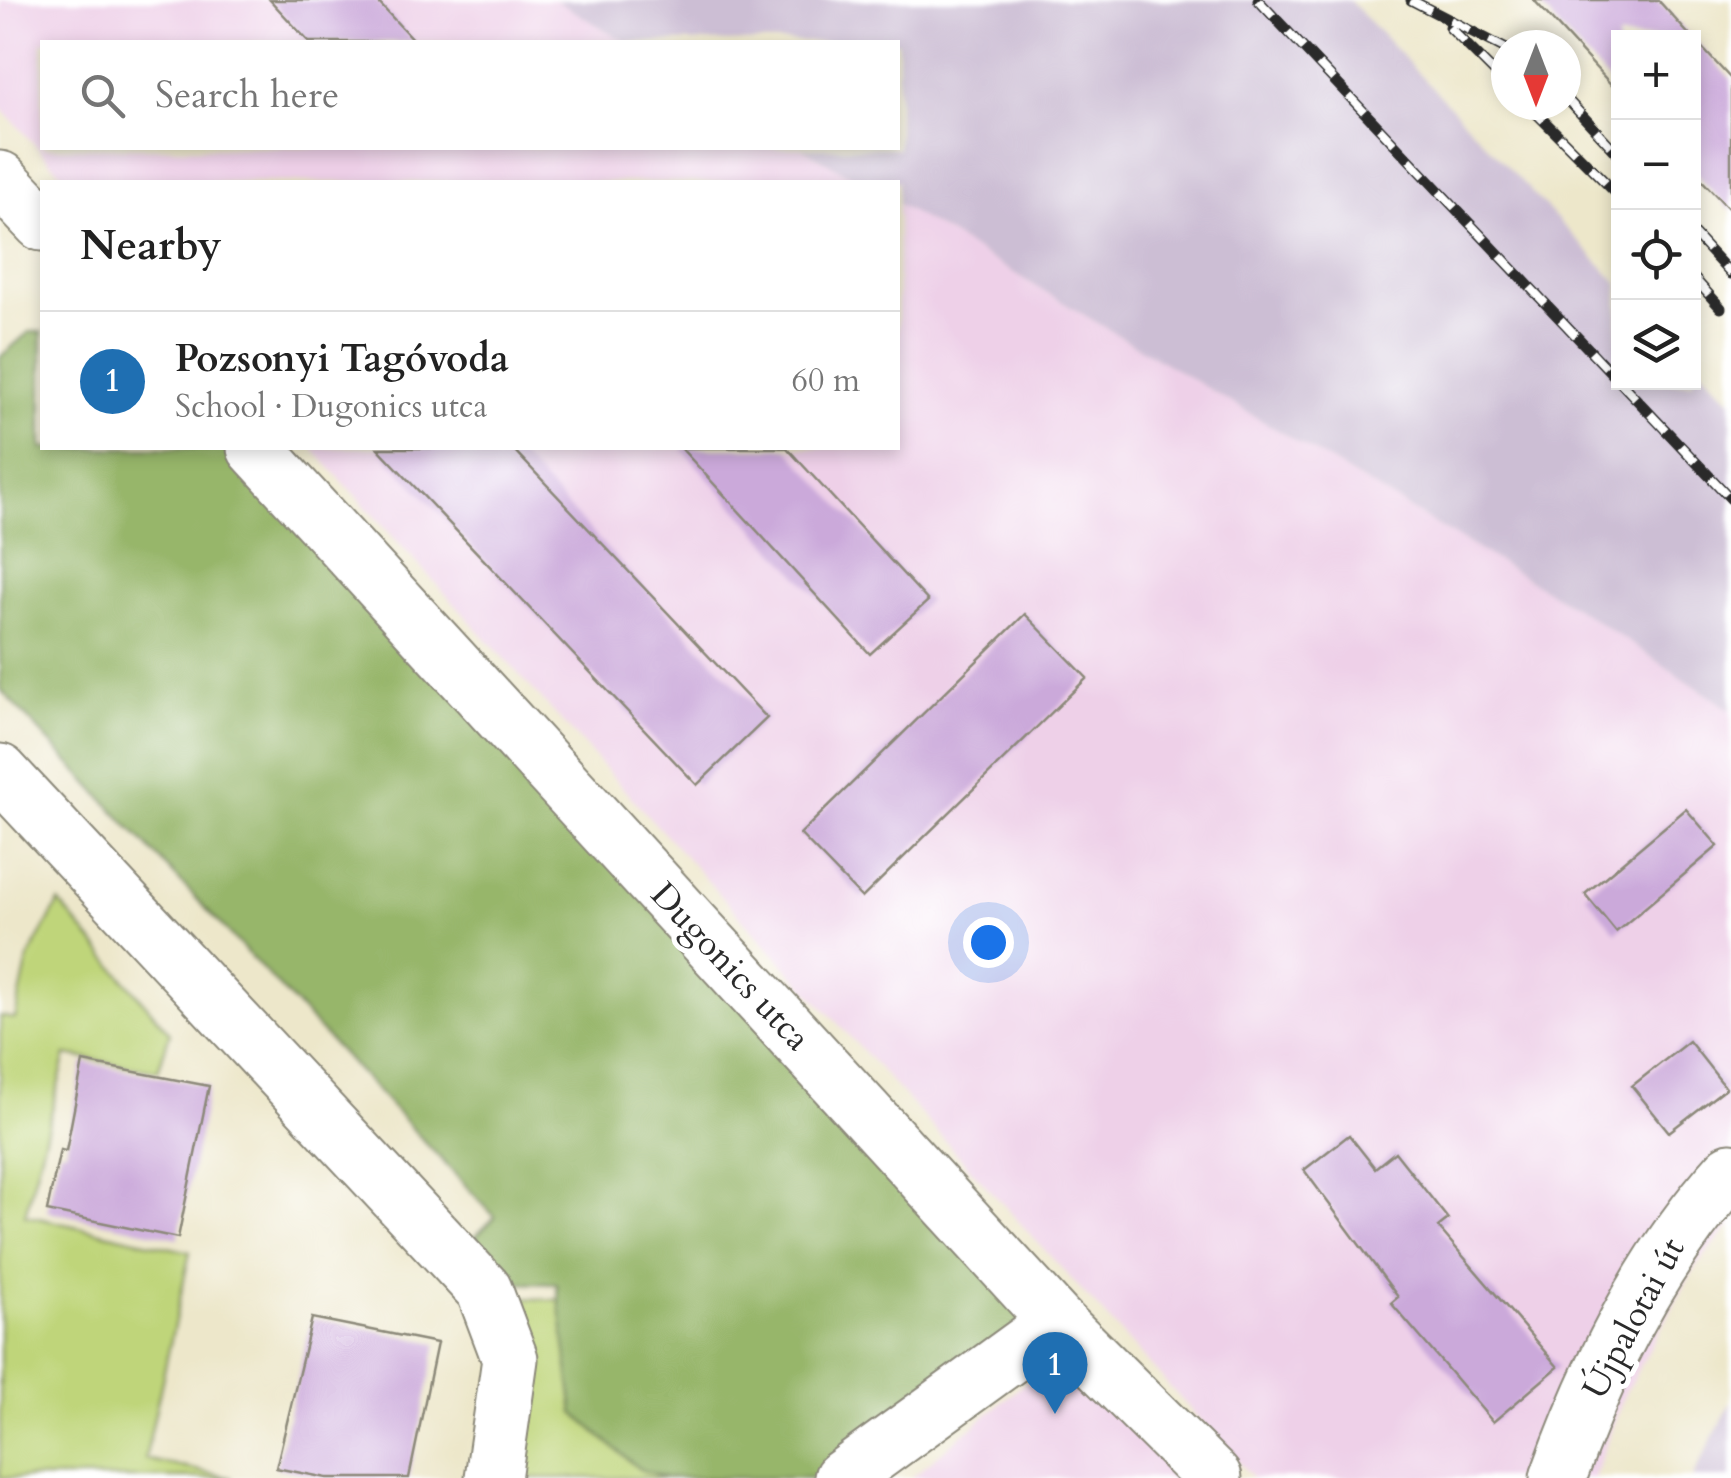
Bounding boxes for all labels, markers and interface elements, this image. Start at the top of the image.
north arrow [1491,30,1581,120]
map controls [1611,30,1701,390]
button: + [1611,30,1701,120]
search box [40,40,900,150]
icon: search [75,68,130,123]
text: Search here [155,69,339,121]
button: − [1611,120,1701,210]
button: locate [1611,210,1701,300]
text: Nearby [80,217,222,274]
button: layers [1611,300,1701,390]
text: Pozsonyi Tagóvoda [175,333,509,385]
text: 1 [104,359,121,403]
text: 60 m [792,359,860,403]
text: School · Dugonics utca [175,385,487,429]
street label: Dugonics utca [640,872,821,1061]
your location [963,917,1014,968]
street label: Újpalotai út [1571,1230,1696,1407]
pin: 1 [1022,1332,1088,1414]

